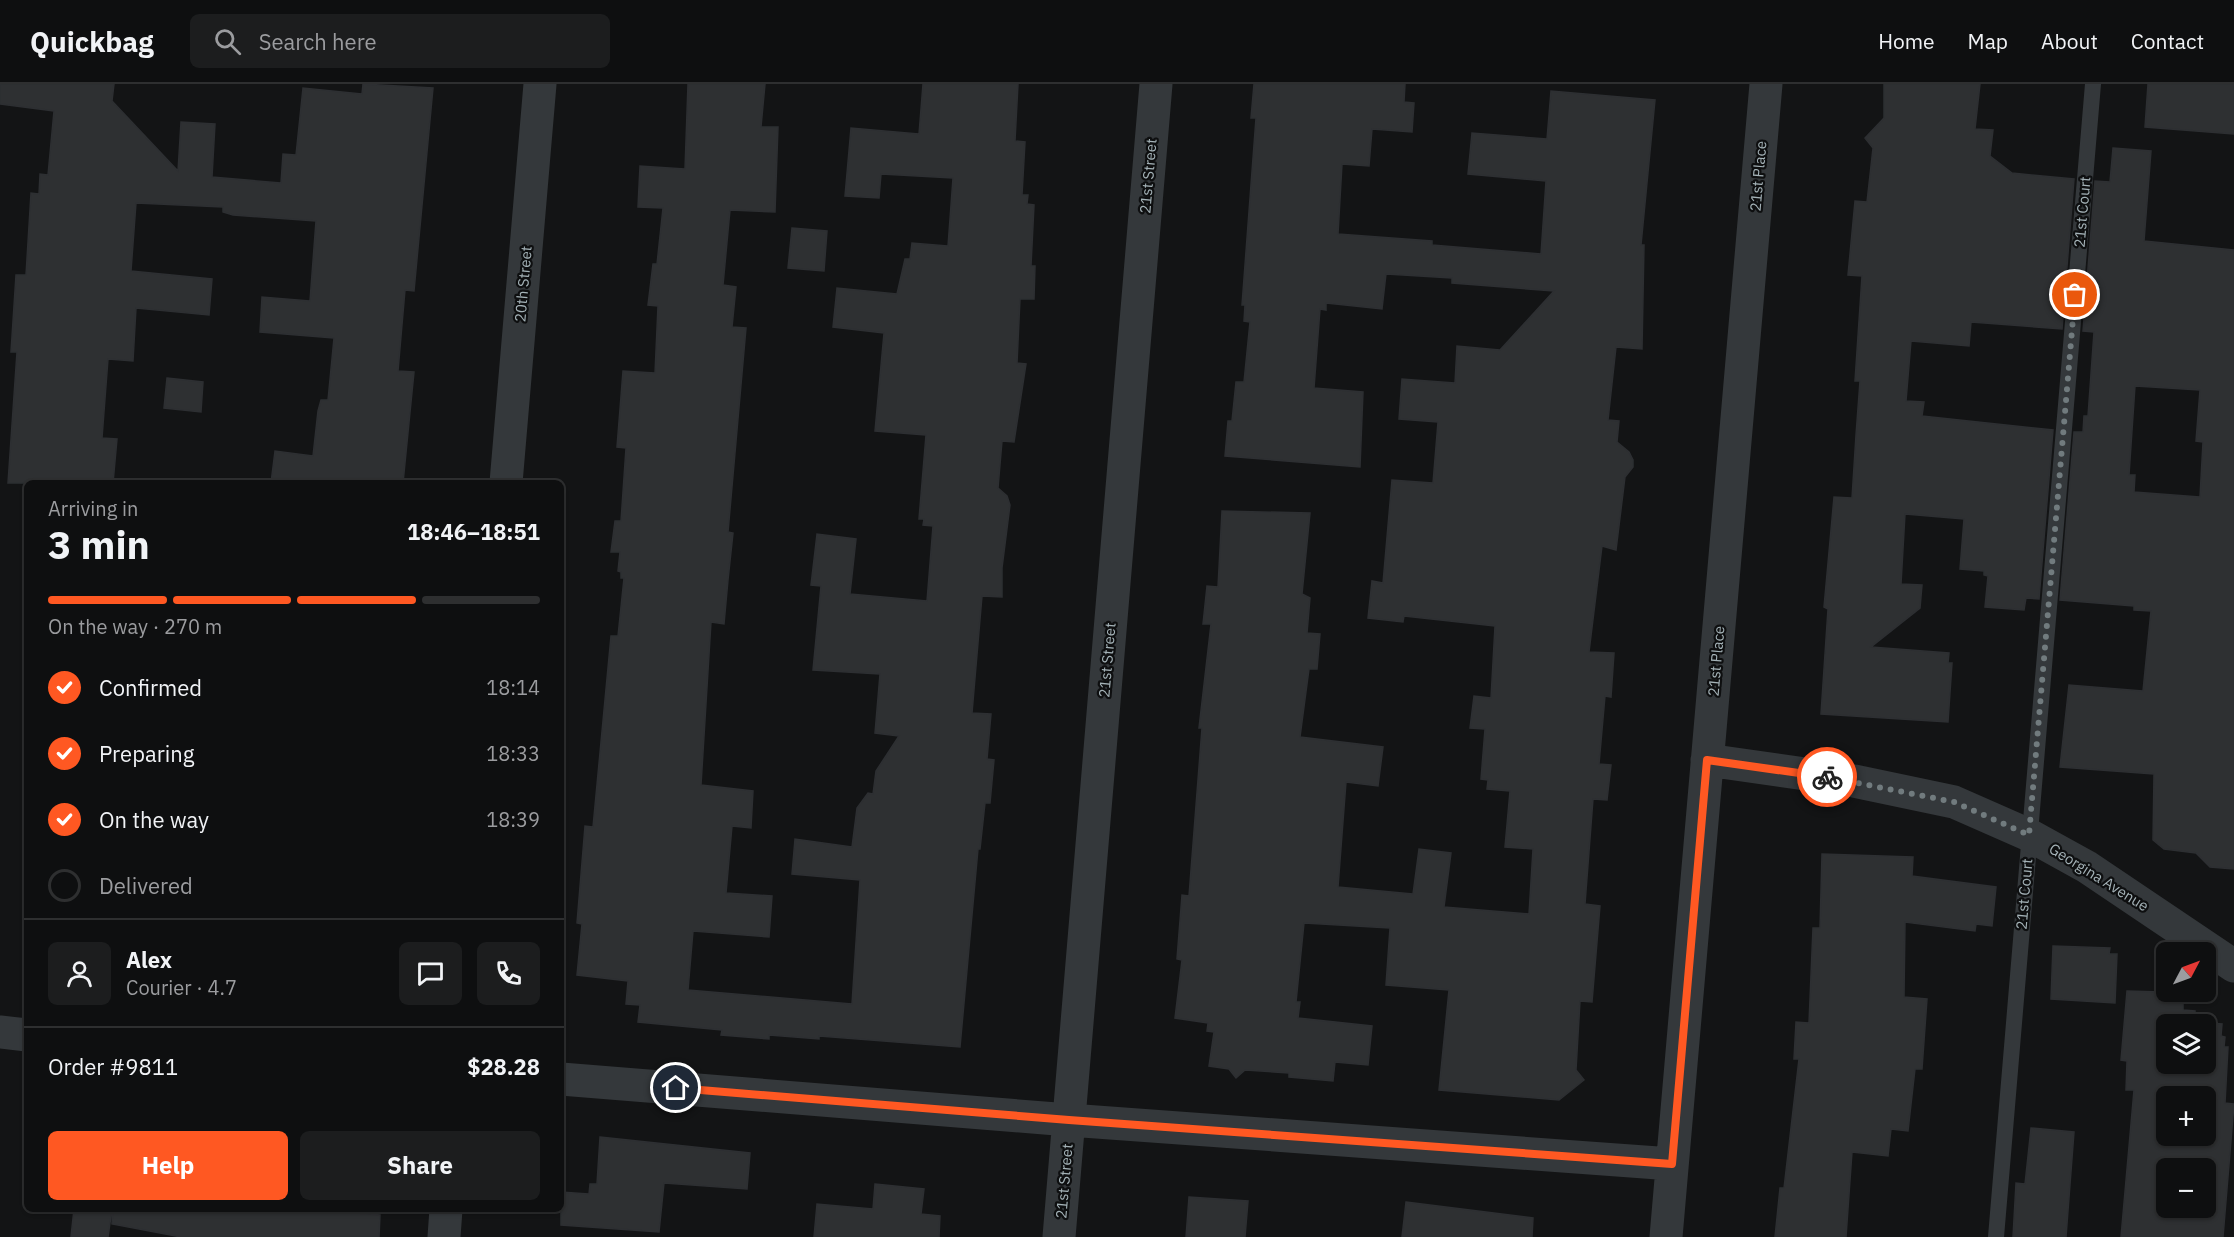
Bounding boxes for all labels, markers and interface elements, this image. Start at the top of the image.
search box [190,14,610,68]
text: Quickbag [30,23,154,60]
icon: search [211,25,244,58]
text: Search here [259,27,377,56]
text: Home [1878,27,1935,55]
text: Map [1968,27,2008,55]
text: About [2041,27,2098,55]
text: Contact [2131,27,2204,55]
street label: 21st Street [1135,138,1161,214]
street label: 21st Place [1745,140,1771,212]
street label: 21st Court [2069,176,2095,248]
street label: 20th Street [510,245,536,323]
pin [2049,269,2100,320]
icon: bag [2058,278,2091,311]
text: Arriving in [48,495,138,522]
text: 18:46–18:51 [407,517,540,546]
text: 3 min [48,519,150,570]
text: On the way · 270 m [48,613,222,640]
street label: 21st Street [1094,622,1120,698]
street label: 21st Place [1703,625,1729,697]
icon: check [48,671,81,704]
text: Confirmed [99,673,202,702]
text: 18:14 [486,674,540,701]
icon: check [48,737,81,770]
text: Preparing [99,739,194,768]
text: 18:33 [486,740,540,767]
courier [1797,747,1857,807]
icon: bike [1811,761,1844,794]
icon: check [48,803,81,836]
text: On the way [99,805,209,834]
text: 18:39 [486,806,540,833]
street label: Georgina Avenue [2046,839,2152,915]
street label: 21st Court [2011,858,2037,930]
text: Delivered [99,871,193,900]
button: person [48,942,111,1005]
button: chat [399,942,462,1005]
button: phone [477,942,540,1005]
north arrow [2156,942,2216,1002]
map controls [2156,942,2216,1218]
text: Alex [126,945,172,974]
text: Courier · 4.7 [126,974,237,1001]
button: layers [2156,1014,2216,1074]
text: Order #9811 [48,1052,178,1081]
text: $28.28 [467,1052,540,1081]
pin [650,1062,701,1113]
icon: home [659,1071,692,1104]
button: + [2156,1086,2216,1146]
button: Help [48,1131,288,1200]
button: Share [300,1131,540,1200]
street label: 21st Street [1051,1143,1077,1219]
button: − [2156,1158,2216,1218]

